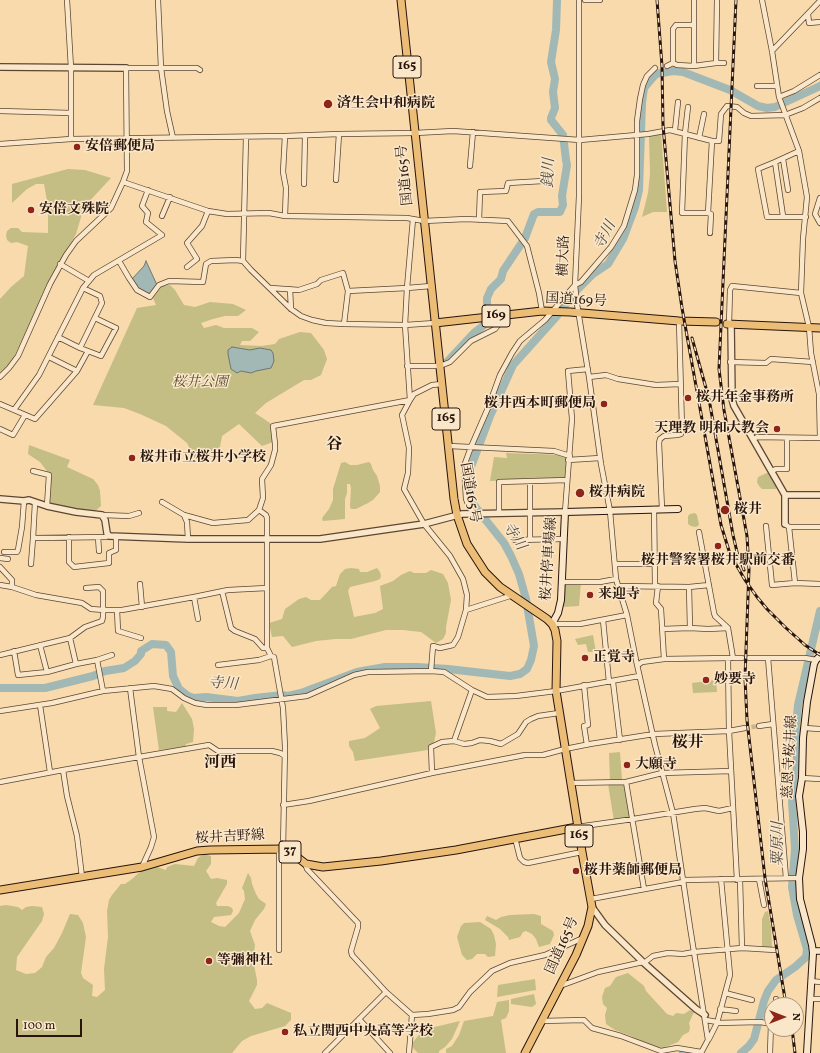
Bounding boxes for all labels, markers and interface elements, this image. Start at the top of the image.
road number: 165 [393,56,421,78]
place label: 済生会中和病院 [337,96,435,112]
marker: 済生会中和病院 [322,98,334,110]
place label: 安倍郵便局 [85,139,155,155]
marker: 安倍郵便局 [72,142,82,152]
street label: 国道165号 [394,144,418,206]
water label: 銭川 [540,158,560,188]
place label: 安倍文殊院 [39,202,109,218]
marker: 安倍文殊院 [26,205,36,215]
water label: 寺川 [591,219,621,253]
street label: 横大路 [556,235,574,277]
street label: 国道169号 [545,291,607,311]
road number: 169 [482,305,510,327]
park label: 桜井公園 [172,375,228,391]
place label: 桜井年金事務所 [696,390,794,406]
marker: 桜井年金事務所 [683,393,693,403]
place label: 桜井西本町郵便局 [484,396,596,412]
marker: 桜井西本町郵便局 [599,399,609,409]
road number: 165 [432,408,460,430]
place label: 天理教 明和大教会 [654,421,769,437]
marker: 天理教 明和大教会 [772,424,782,434]
district label: 谷 [326,436,342,456]
place label: 桜井市立桜井小学校 [140,450,266,466]
marker: 桜井市立桜井小学校 [127,453,137,463]
street label: 国道165号 [455,461,483,525]
place label: 桜井病院 [589,485,645,501]
marker: 桜井病院 [574,487,586,499]
place label: 桜井 [734,502,762,518]
marker: 桜井 [719,504,731,516]
street label: 桜井停車場線 [539,517,561,601]
water label: 寺川 [497,520,529,554]
marker: 桜井警察署桜井駅前交番 [713,541,723,551]
place label: 桜井警察署桜井駅前交番 [641,553,795,569]
place label: 来迎寺 [598,587,640,603]
marker: 来迎寺 [585,590,595,600]
place label: 正覚寺 [593,650,635,666]
marker: 正覚寺 [580,653,590,663]
place label: 妙要寺 [714,672,756,688]
water label: 寺川 [207,675,239,695]
marker: 妙要寺 [701,675,711,685]
street label: 慈恩寺桜井線 [780,715,802,799]
district label: 桜井 [672,734,704,754]
district label: 河西 [204,754,236,774]
place label: 大願寺 [635,757,677,773]
marker: 大願寺 [622,760,632,770]
water label: 粟原川 [770,822,788,866]
road number: 165 [565,825,593,847]
street label: 桜井吉野線 [195,828,265,848]
road number: 37 [279,841,301,863]
place label: 桜井薬師郵便局 [584,863,682,879]
marker: 桜井薬師郵便局 [571,866,581,876]
street label: 国道165号 [543,915,583,977]
place label: 等彌神社 [217,953,273,969]
marker: 等彌神社 [204,956,214,966]
north arrow [764,997,804,1037]
scale bar [18,1011,84,1037]
text: N [788,1013,803,1021]
text: 100 m [23,1018,55,1034]
place label: 私立関西中央高等学校 [293,1024,433,1040]
marker: 私立関西中央高等学校 [280,1027,290,1037]

